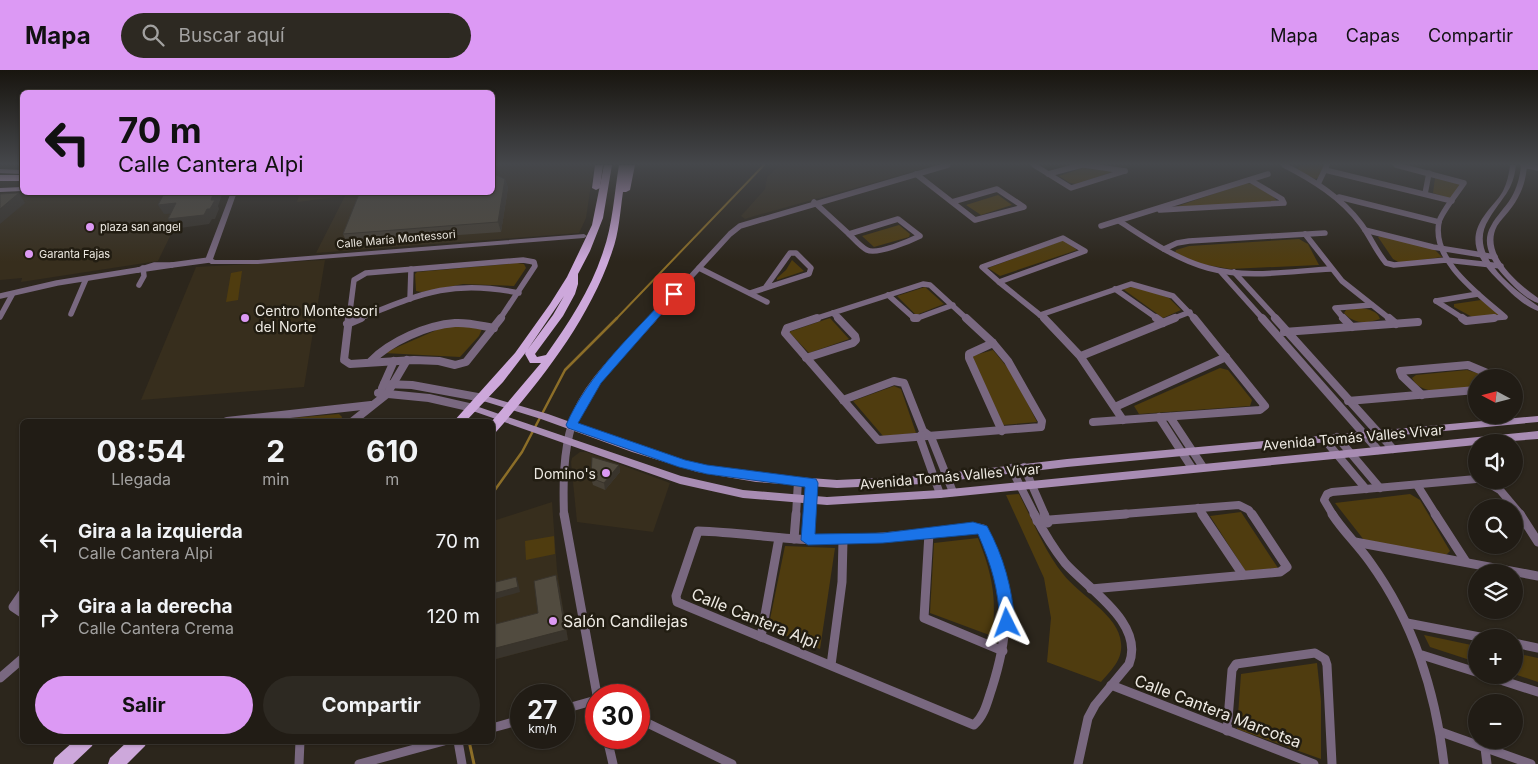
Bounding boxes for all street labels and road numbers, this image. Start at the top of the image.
street label: Calle María Montessori [336,227,456,251]
street label: Avenida Tomás Valles Vivar [1262,421,1444,453]
street label: Avenida Tomás Valles Vivar [859,460,1041,492]
street label: Calle Cantera Alpi [689,583,821,653]
street label: Calle Cantera Marcotsa [1132,670,1304,752]

